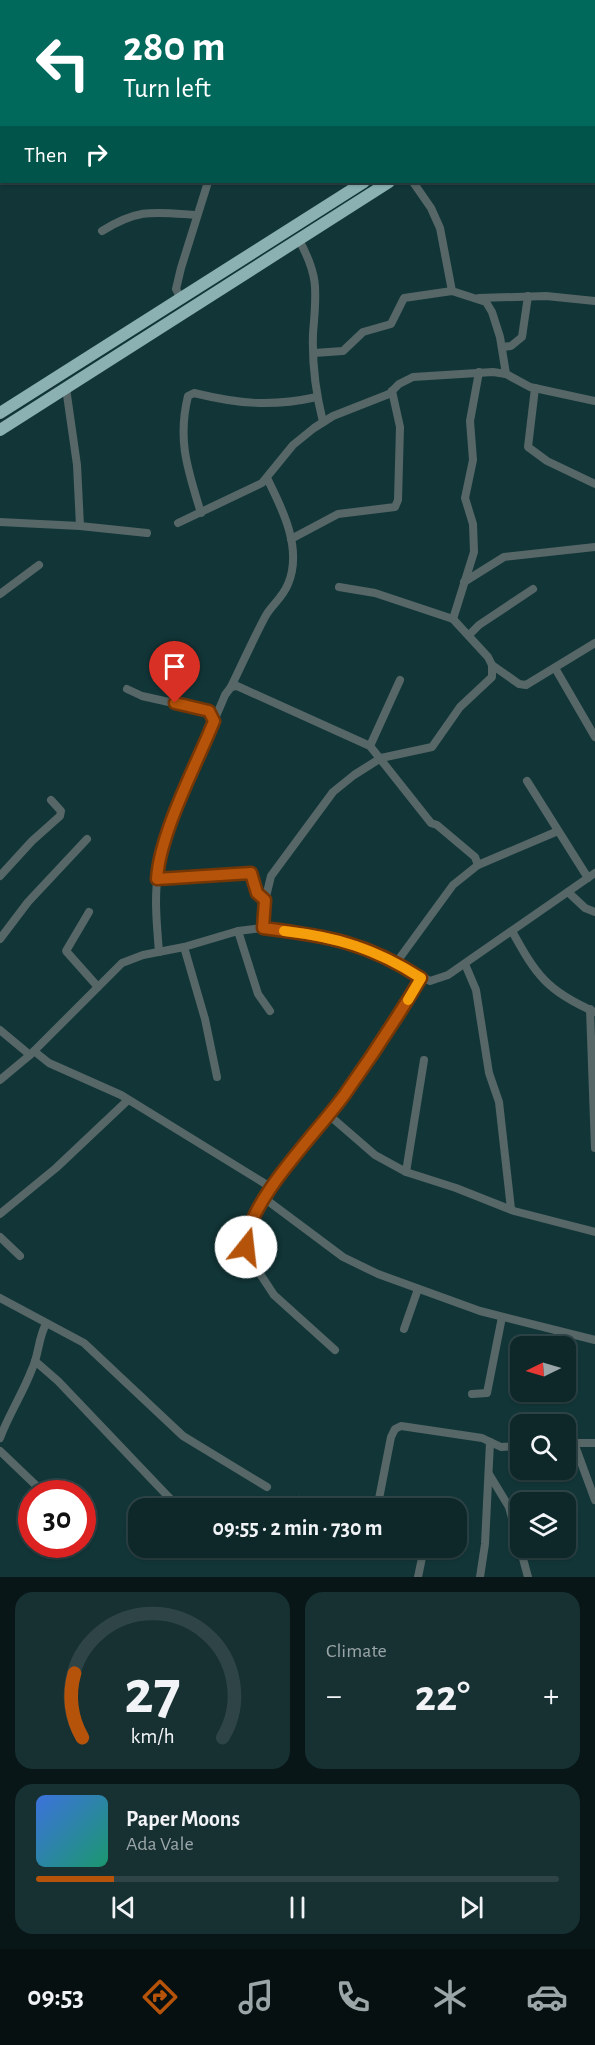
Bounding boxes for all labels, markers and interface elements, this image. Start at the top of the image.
icon: left [24,24,102,102]
text: 280 m [123,26,226,68]
text: Turn left [123,75,211,102]
icon: right [80,138,113,171]
text: Then [24,144,68,166]
pin [149,641,200,703]
icon: arrive [158,650,191,683]
position arrow [214,1215,278,1279]
north arrow [510,1336,576,1402]
map controls [510,1336,576,1558]
button: search [510,1414,576,1480]
speed limit sign: 30 [18,1480,96,1558]
button: layers [510,1492,576,1558]
text: 09:55 · 2 min · 730 m [213,1517,382,1539]
text: Climate [326,1641,387,1661]
text: 27 [124,1662,181,1724]
text: 22° [415,1674,470,1719]
text: − [326,1680,342,1713]
text: + [543,1680,559,1713]
text: km/h [130,1726,175,1747]
text: Paper Moons [126,1808,240,1830]
text: Ada Vale [126,1834,194,1854]
icon: previous [107,1891,140,1924]
icon: pause [281,1891,314,1924]
icon: next [455,1891,488,1924]
icon: directions [139,1976,181,2018]
icon: music [235,1976,277,2018]
icon: phone [332,1976,374,2018]
icon: climate [429,1976,471,2018]
icon: car [526,1976,568,2018]
text: 09:53 [27,1983,84,2010]

